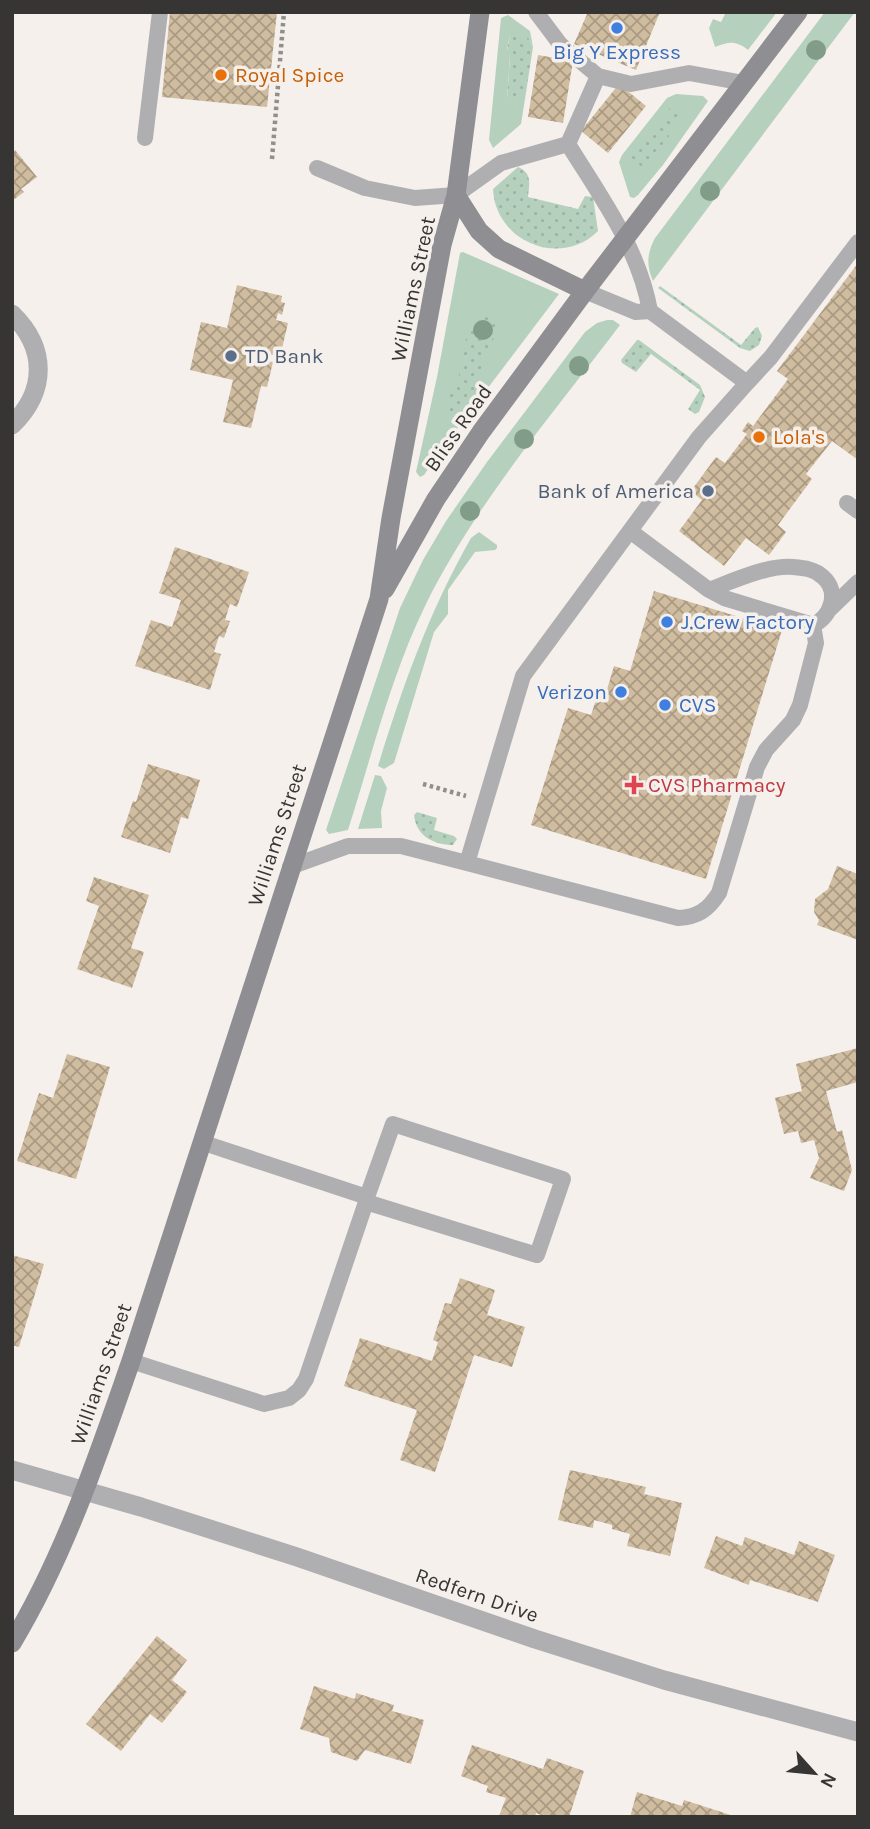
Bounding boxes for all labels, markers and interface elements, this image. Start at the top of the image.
marker: Big Y Express [609,20,625,36]
place label: Big Y Express [553,40,681,64]
place label: Royal Spice [235,63,344,87]
marker: Royal Spice [213,67,229,83]
street label: Williams Street [386,214,440,364]
place label: TD Bank [245,344,324,368]
marker: TD Bank [223,348,239,364]
street label: Bliss Road [419,380,497,476]
place label: Lola's [773,425,826,449]
marker: Lola's [751,429,767,445]
place label: Bank of America [537,479,694,503]
marker: Bank of America [700,483,716,499]
place label: J.Crew Factory [681,610,815,634]
marker: J.Crew Factory [659,614,675,630]
place label: Verizon [537,680,607,704]
marker: Verizon [613,684,629,700]
place label: CVS [679,693,716,717]
marker: CVS [657,697,673,713]
street label: Williams Street [243,761,311,909]
place label: CVS Pharmacy [648,773,786,797]
marker: CVS Pharmacy [626,777,642,793]
street label: Williams Street [66,1300,136,1448]
street label: Redfern Drive [412,1563,542,1627]
north arrow [779,1738,849,1808]
text: N [815,1769,841,1791]

